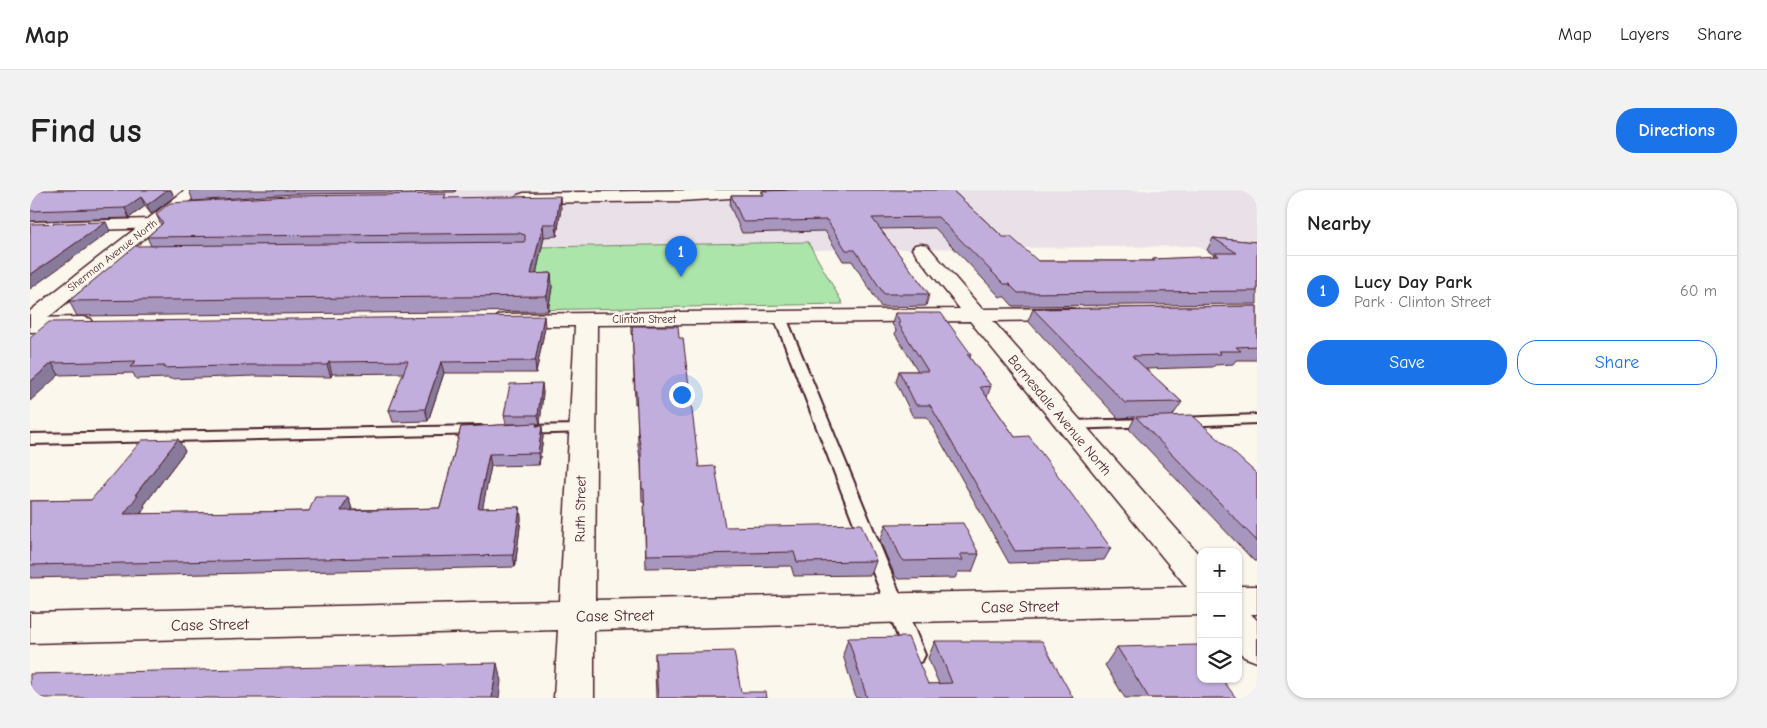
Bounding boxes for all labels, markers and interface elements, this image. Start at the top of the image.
text: Map [25,21,69,49]
text: Map [1558,24,1592,45]
text: Layers [1620,24,1669,45]
text: Share [1697,24,1742,45]
button: Directions [1616,108,1737,153]
text: Find us [30,110,142,151]
text: Nearby [1307,211,1371,235]
street label: Sherman Avenue North [65,216,160,294]
pin: 1 [665,236,697,277]
text: Lucy Day Park [1354,271,1472,293]
text: 1 [1320,282,1326,300]
text: 60 m [1680,282,1717,300]
text: Park · Clinton Street [1354,293,1491,311]
street label: Clinton Street [612,313,677,326]
button: Save [1307,340,1507,385]
button: Share [1517,340,1717,385]
street label: Barnesdale Avenue North [1004,351,1115,479]
your location [669,382,695,408]
street label: Ruth Street [571,475,590,543]
map controls [1197,548,1242,683]
button: + [1197,548,1242,593]
button: − [1197,593,1242,638]
street label: Case Street [981,597,1060,617]
street label: Case Street [576,606,655,626]
street label: Case Street [171,615,250,635]
button: layers [1197,638,1242,683]

